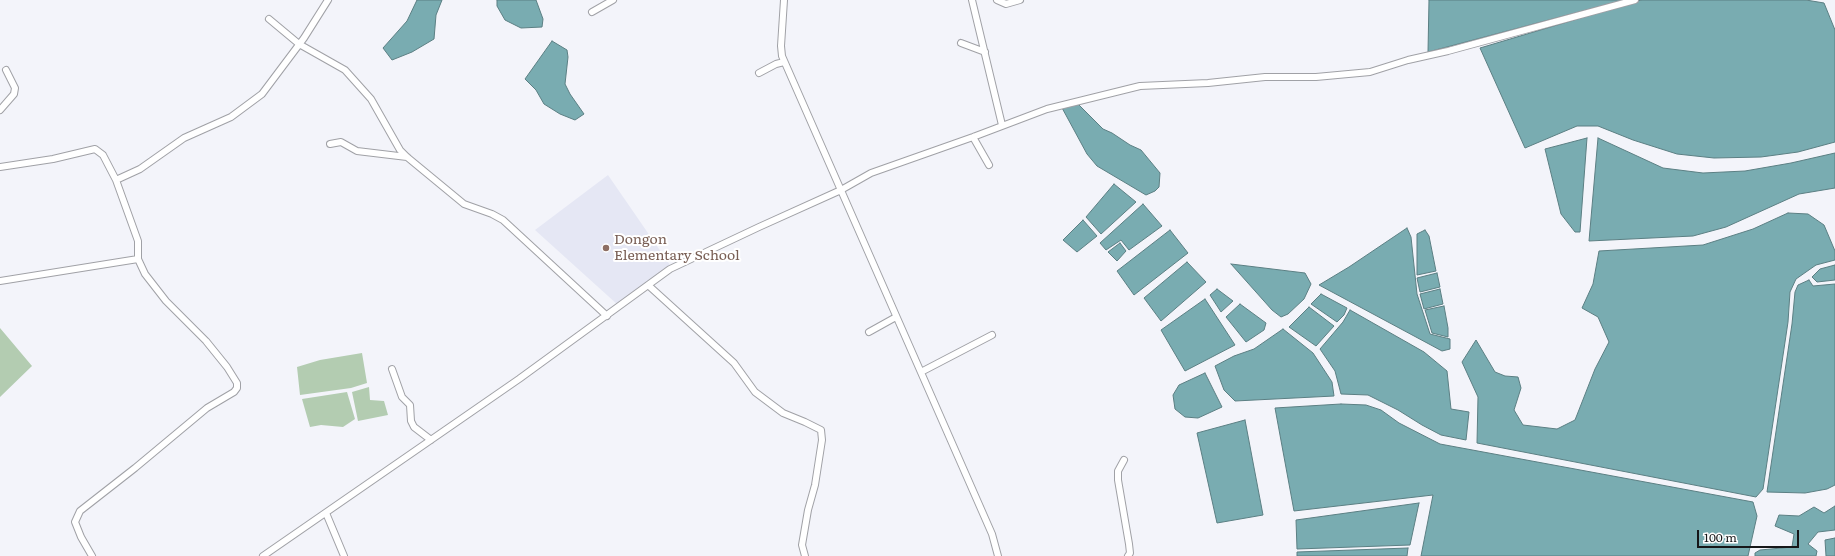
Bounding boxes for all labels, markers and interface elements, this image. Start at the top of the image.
place label: Dongon Elementary School [614,232,740,264]
marker: Dongon Elementary School [601,243,611,253]
scale bar [1699,522,1801,548]
text: 100 m [1704,528,1737,546]

